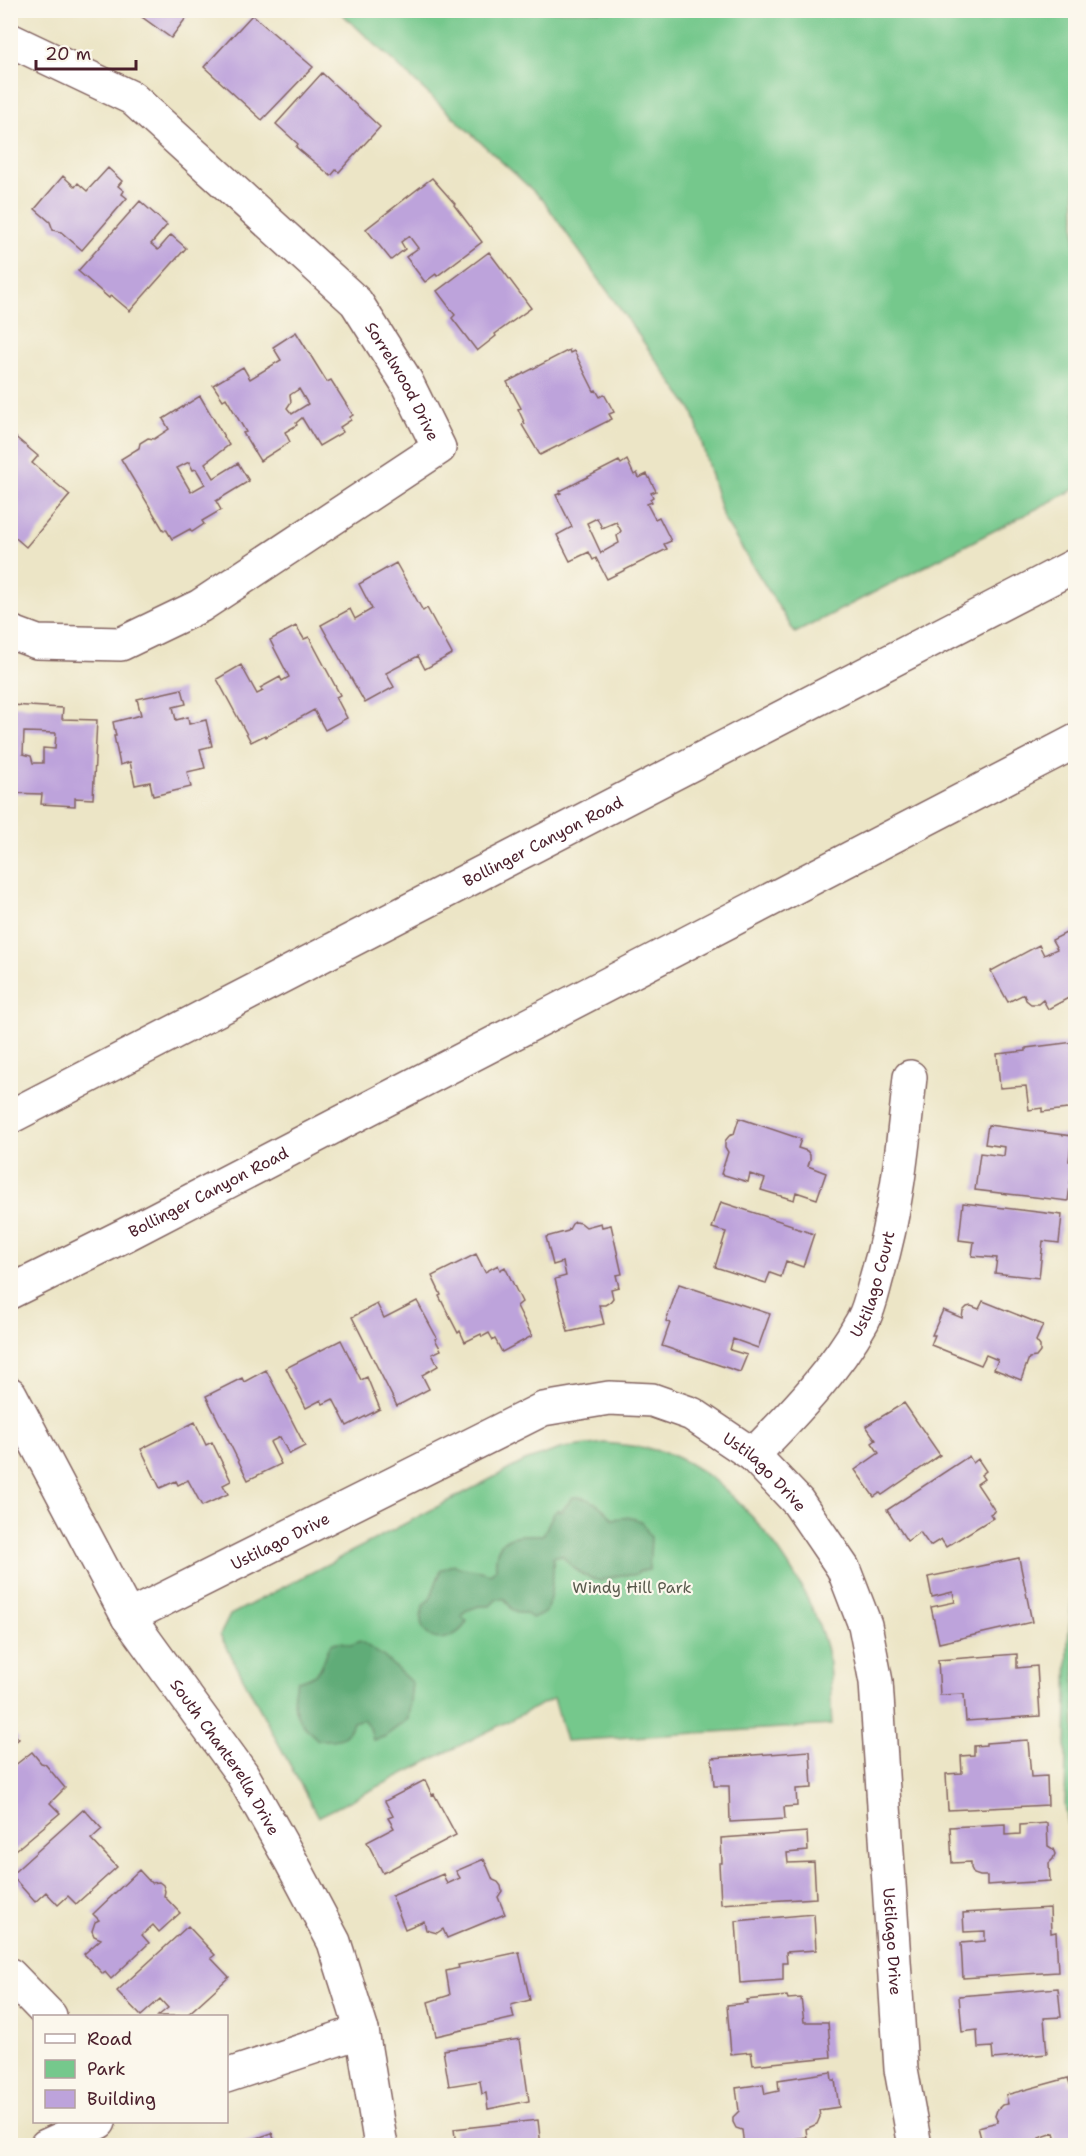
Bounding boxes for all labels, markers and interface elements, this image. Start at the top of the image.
scale bar [36,33,136,71]
text: 20 m [45,42,91,66]
street label: Sorrelwood Drive [360,318,444,444]
street label: Bollinger Canyon Road [459,791,627,892]
street label: Bollinger Canyon Road [125,1142,292,1242]
street label: Ustilago Court [845,1229,899,1341]
street label: Ustilago Drive [719,1428,811,1515]
street label: Ustilago Drive [227,1508,333,1575]
park label: Windy Hill Park [572,1577,692,1598]
street label: South Chanterella Drive [165,1675,284,1839]
street label: Ustilago Drive [878,1887,906,1996]
legend [33,2015,228,2123]
text: Road [87,2027,132,2051]
text: Park [87,2057,126,2081]
text: Building [87,2087,156,2111]

